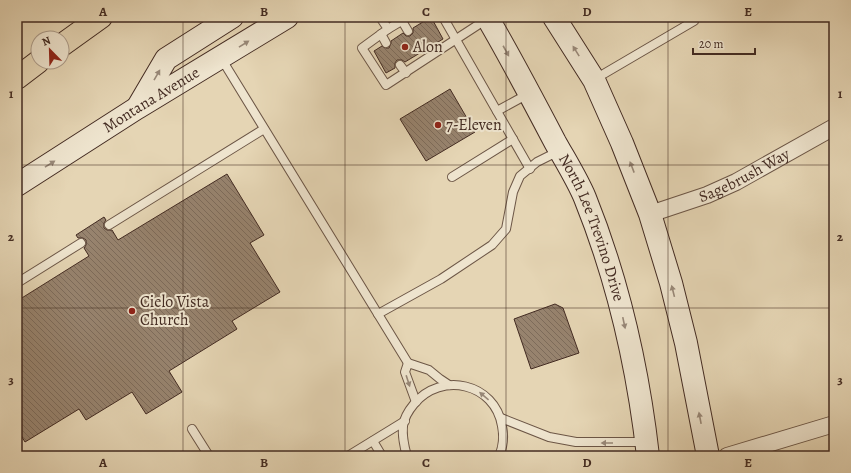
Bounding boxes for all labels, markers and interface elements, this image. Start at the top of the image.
text: A [98,3,108,20]
text: B [260,3,268,20]
text: C [422,3,430,20]
text: D [582,3,592,20]
text: E [744,3,752,20]
north arrow [30,30,70,70]
scale bar [693,30,755,56]
text: N [40,33,53,50]
place label: Alon [412,36,443,58]
text: 20 m [699,36,723,52]
one-way arrow [239,40,249,48]
marker: Alon [400,42,410,52]
one-way arrow [503,45,510,57]
one-way arrow [572,45,579,57]
street label: Montana Avenue [99,62,204,138]
one-way arrow [154,69,161,81]
text: 1 [9,85,14,102]
text: 1 [838,85,843,102]
place label: 7-Eleven [446,114,502,136]
marker: 7-Eleven [433,120,443,130]
street label: Sagebrush Way [696,143,795,208]
street label: North Lee Trevino Drive [553,150,630,304]
one-way arrow [44,160,56,167]
one-way arrow [629,161,635,173]
text: 2 [8,228,15,245]
text: 2 [837,228,844,245]
one-way arrow [669,285,675,297]
place label: Cielo Vista Church [140,291,210,331]
marker: Cielo Vista Church [127,306,137,316]
one-way arrow [622,317,628,329]
text: 3 [8,371,14,388]
text: 3 [837,371,843,388]
one-way arrow [405,375,411,387]
one-way arrow [479,392,489,401]
one-way arrow [697,412,703,424]
one-way arrow [600,440,613,446]
text: A [98,454,108,471]
text: B [260,454,268,471]
text: C [422,454,430,471]
text: D [582,454,592,471]
text: E [744,454,752,471]

